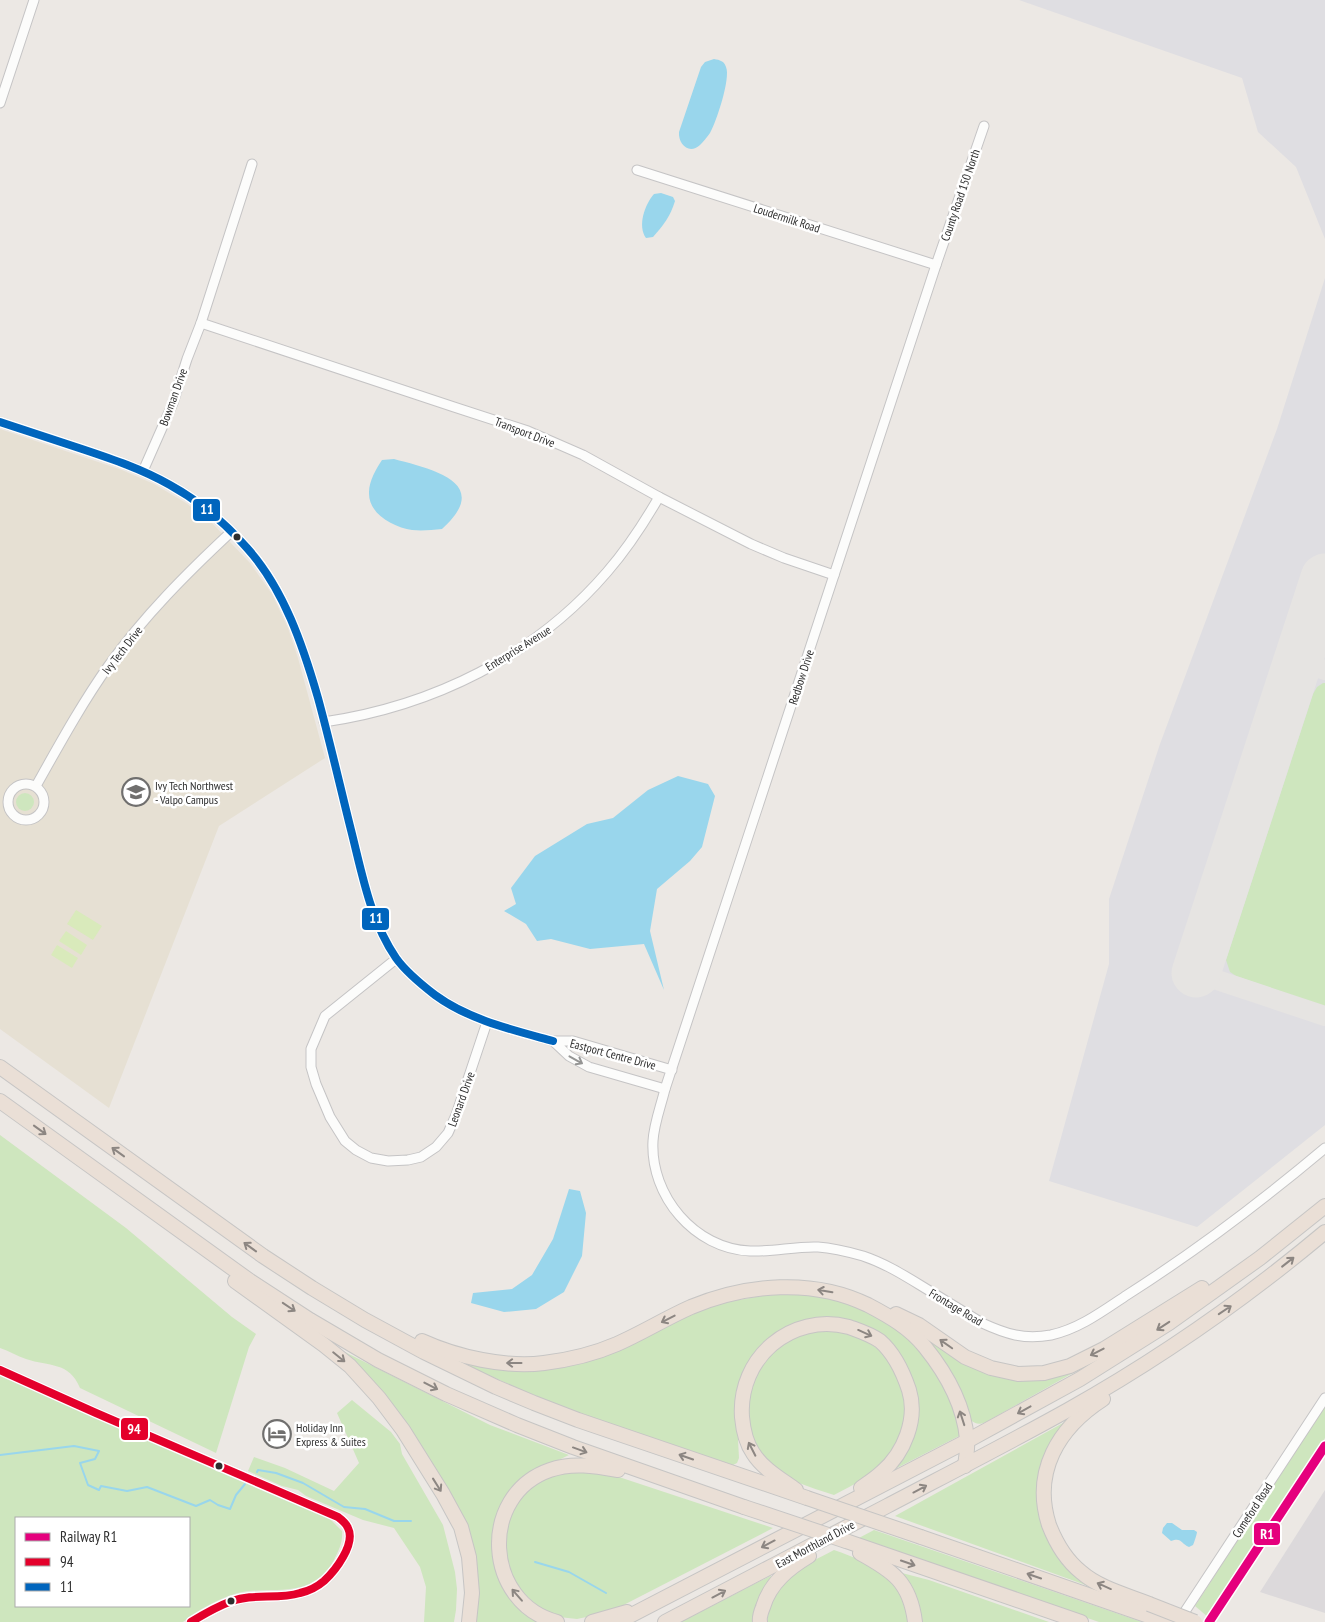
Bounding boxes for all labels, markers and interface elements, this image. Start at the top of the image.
street label: County Road 150 North [937,147,983,243]
street label: Loudermilk Road [752,200,822,236]
street label: Bowman Drive [156,366,190,428]
street label: Transport Drive [493,414,557,450]
line badge: 11 [192,498,221,522]
text: 11 [200,500,214,518]
unlabelled marker [232,532,242,542]
street label: Enterprise Avenue [482,622,554,674]
street label: Ivy Tech Drive [99,623,145,677]
street label: Redbow Drive [785,648,817,706]
school or university icon: Ivy Tech Northwest - Valpo Campus [121,777,151,807]
place label: Ivy Tech Northwest - Valpo Campus [155,778,234,807]
line badge: 11 [361,907,390,931]
text: 11 [369,909,383,927]
street label: Eastport Centre Drive [568,1035,658,1073]
one-way arrow [569,1055,584,1065]
street label: Leonard Drive [444,1069,478,1129]
one-way arrow [33,1125,47,1135]
one-way arrow [112,1147,126,1157]
one-way arrow [244,1242,258,1252]
one-way arrow [1281,1257,1295,1267]
street label: Frontage Road [926,1285,986,1329]
one-way arrow [817,1286,833,1296]
one-way arrow [282,1302,296,1312]
one-way arrow [1218,1305,1232,1315]
one-way arrow [661,1315,676,1324]
one-way arrow [1157,1322,1171,1332]
one-way arrow [857,1329,872,1339]
one-way arrow [939,1339,953,1349]
one-way arrow [1090,1348,1105,1357]
one-way arrow [332,1351,345,1362]
one-way arrow [506,1358,522,1368]
one-way arrow [423,1382,438,1391]
one-way arrow [1017,1406,1032,1415]
one-way arrow [957,1410,967,1426]
line badge: 94 [120,1417,149,1441]
hotel icon: Holiday Inn Express & Suites [262,1419,292,1449]
text: 94 [127,1420,141,1438]
place label: Holiday Inn Express & Suites [296,1420,366,1449]
one-way arrow [747,1442,756,1457]
one-way arrow [572,1446,588,1455]
one-way arrow [678,1452,694,1461]
unlabelled marker [214,1461,224,1471]
one-way arrow [433,1477,443,1491]
street label: Comeford Road [1229,1480,1275,1540]
one-way arrow [912,1484,927,1494]
legend [15,1517,190,1607]
street label: East Morthland Drive [773,1517,857,1571]
line badge: R1 [1253,1522,1281,1546]
text: R1 [1260,1525,1274,1543]
text: Railway R1 [60,1527,117,1546]
one-way arrow [760,1539,775,1549]
text: 94 [60,1552,74,1571]
one-way arrow [900,1558,916,1568]
one-way arrow [1026,1571,1042,1581]
text: 11 [60,1577,74,1596]
one-way arrow [1097,1580,1112,1590]
one-way arrow [512,1589,523,1602]
one-way arrow [711,1589,726,1598]
unlabelled marker [226,1596,236,1606]

